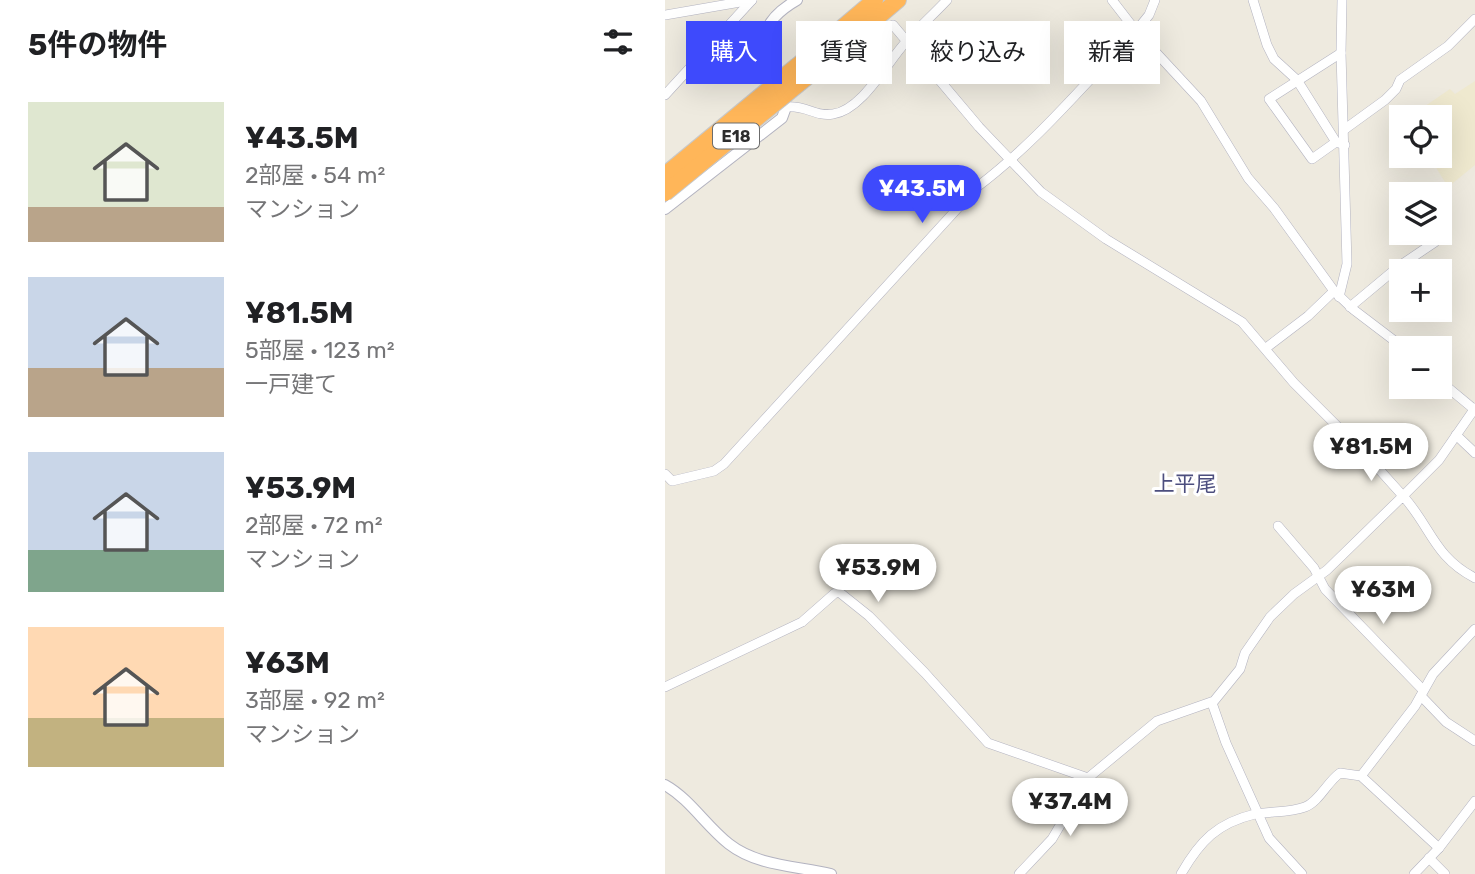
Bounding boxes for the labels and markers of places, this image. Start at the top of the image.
pin: ¥43.5M [865,166,979,225]
pin: ¥81.5M [1314,424,1428,483]
pin: ¥53.9M [821,544,935,604]
pin: ¥63M [1342,566,1424,626]
pin: ¥37.4M [1013,778,1127,838]

